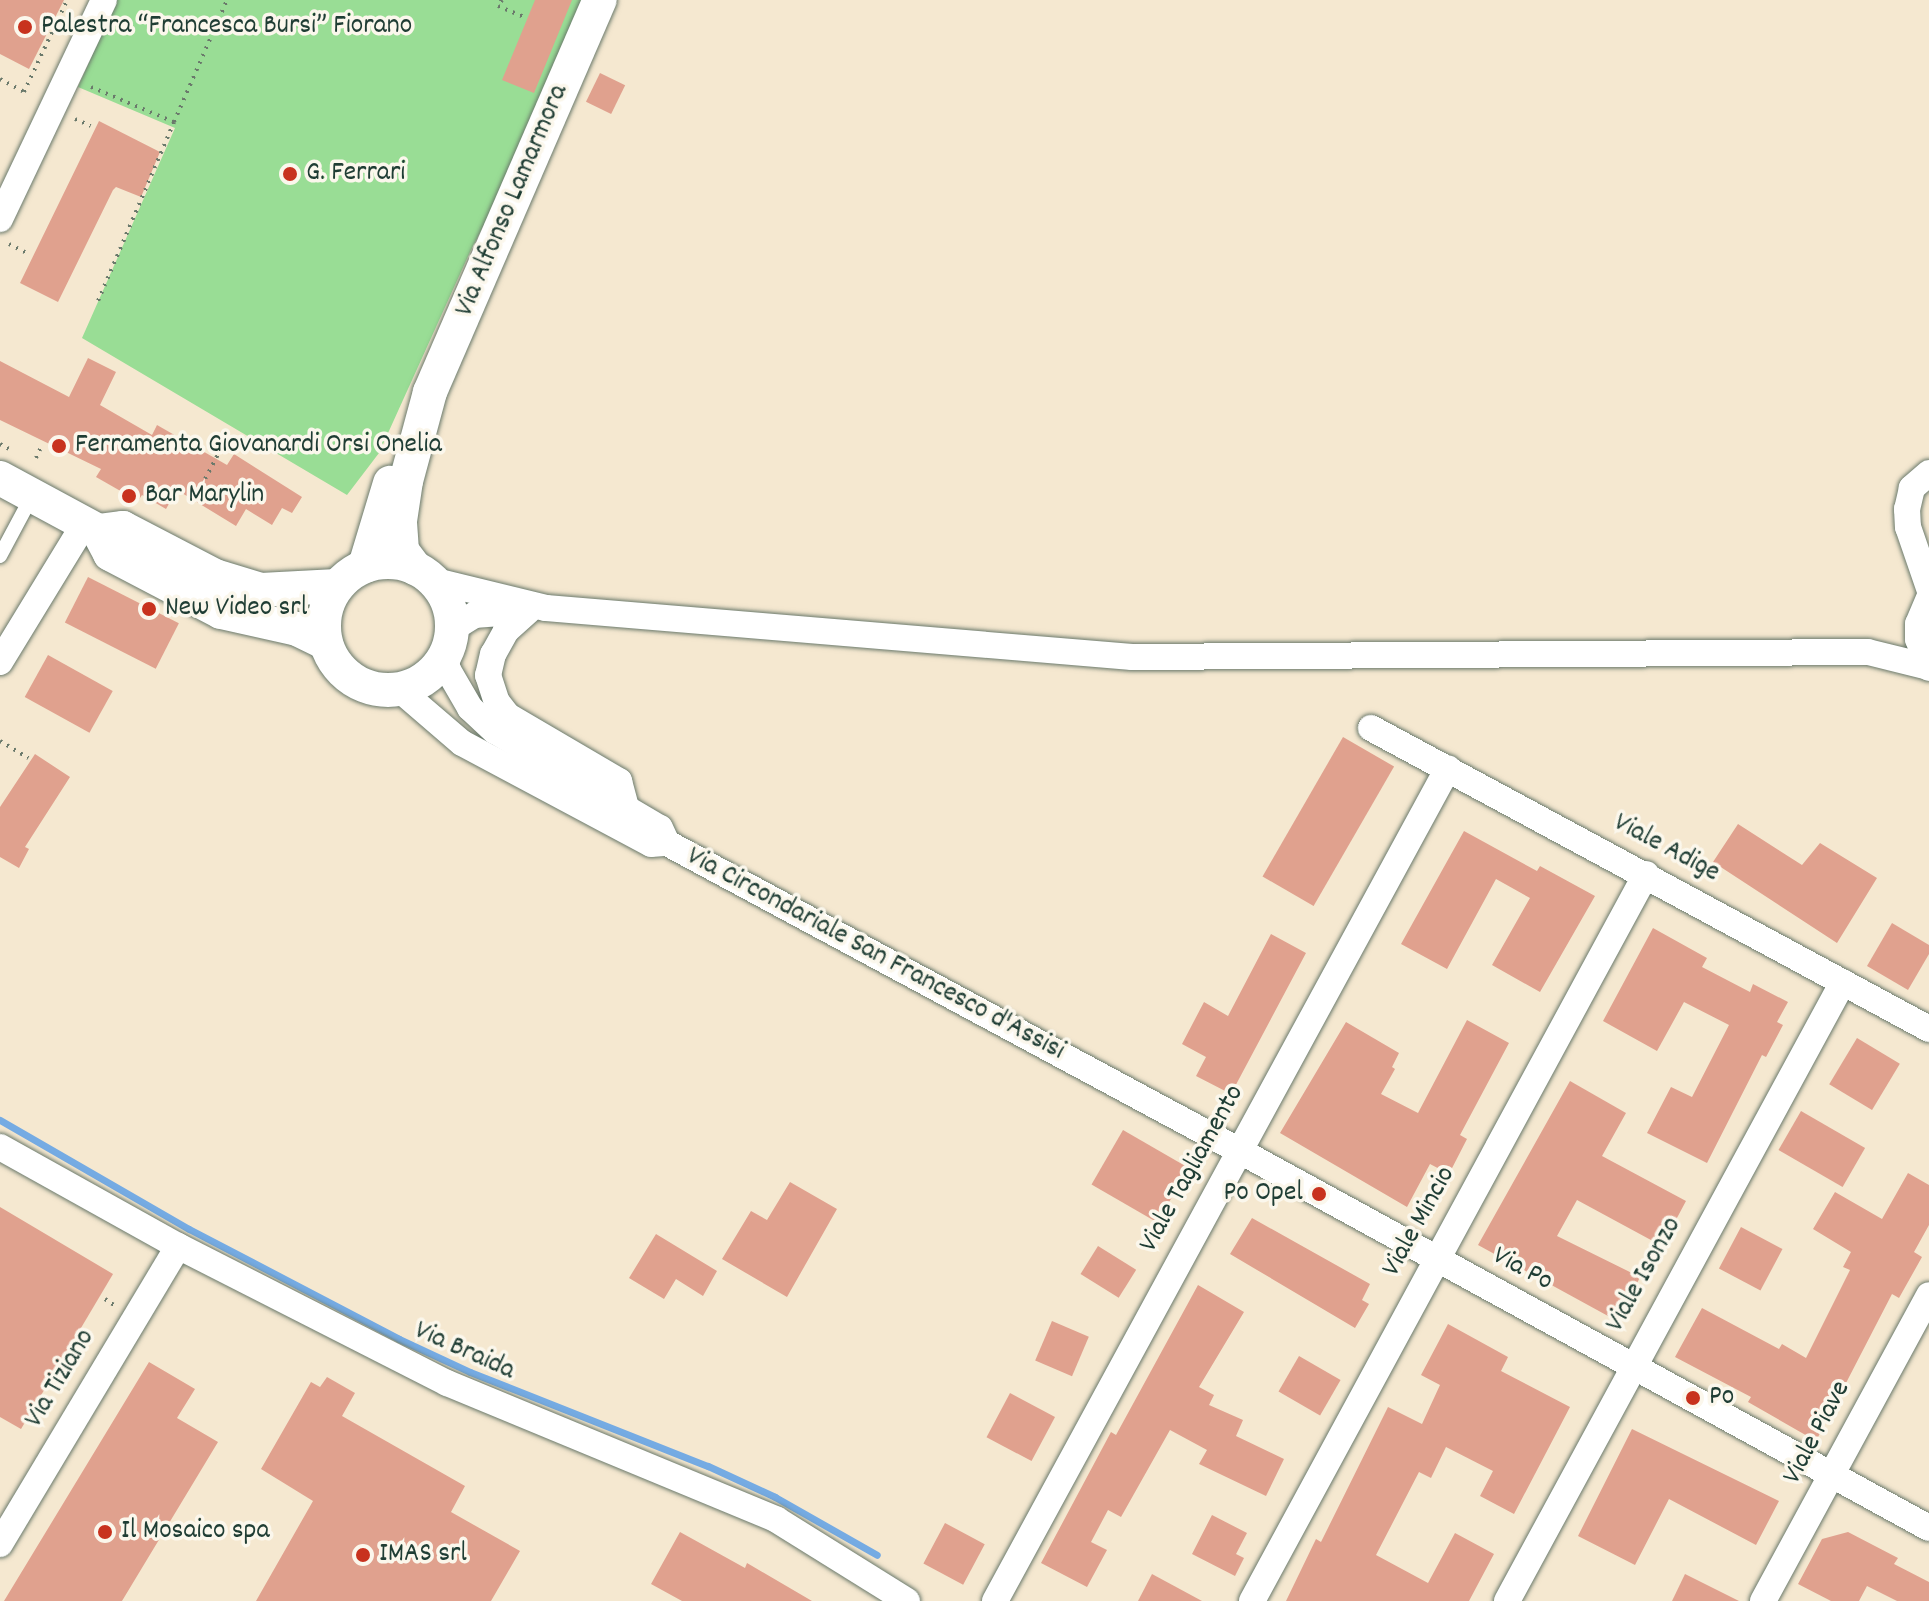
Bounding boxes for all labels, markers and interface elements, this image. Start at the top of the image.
place label: Palestra “Francesca Bursi” Fiorano [41,10,412,44]
marker: Palestra “Francesca Bursi” Fiorano [16,18,34,36]
street label: Via Alfonso Lamarmora [449,80,577,322]
place label: G. Ferrari [306,157,405,191]
marker: G. Ferrari [281,165,299,183]
place label: Ferramenta Giovanardi Orsi Onelia [75,429,442,463]
marker: Ferramenta Giovanardi Orsi Onelia [50,437,68,455]
place label: Bar Marylin [145,479,264,513]
marker: Bar Marylin [120,487,138,505]
place label: New Video srl [165,592,307,626]
marker: New Video srl [140,600,158,618]
street label: Viale Adige [1607,807,1725,891]
street label: Via Circondariale San Francesco d'Assisi [680,841,1070,1069]
street label: Viale Tagliamento [1133,1080,1253,1258]
street label: Viale Mincio [1376,1161,1464,1283]
place label: Po Opel [1223,1177,1303,1211]
marker: Po Opel [1310,1185,1328,1203]
street label: Viale Isonzo [1600,1212,1690,1338]
street label: Via Po [1486,1240,1558,1300]
street label: Via Braida [409,1315,519,1389]
street label: Via Tiziano [19,1324,103,1434]
street label: Viale Piave [1777,1376,1859,1490]
place label: Po [1709,1381,1734,1415]
marker: Po [1684,1389,1702,1407]
place label: Il Mosaico spa [121,1515,270,1549]
marker: Il Mosaico spa [96,1523,114,1541]
place label: IMAS srl [379,1538,467,1572]
marker: IMAS srl [354,1546,372,1564]

